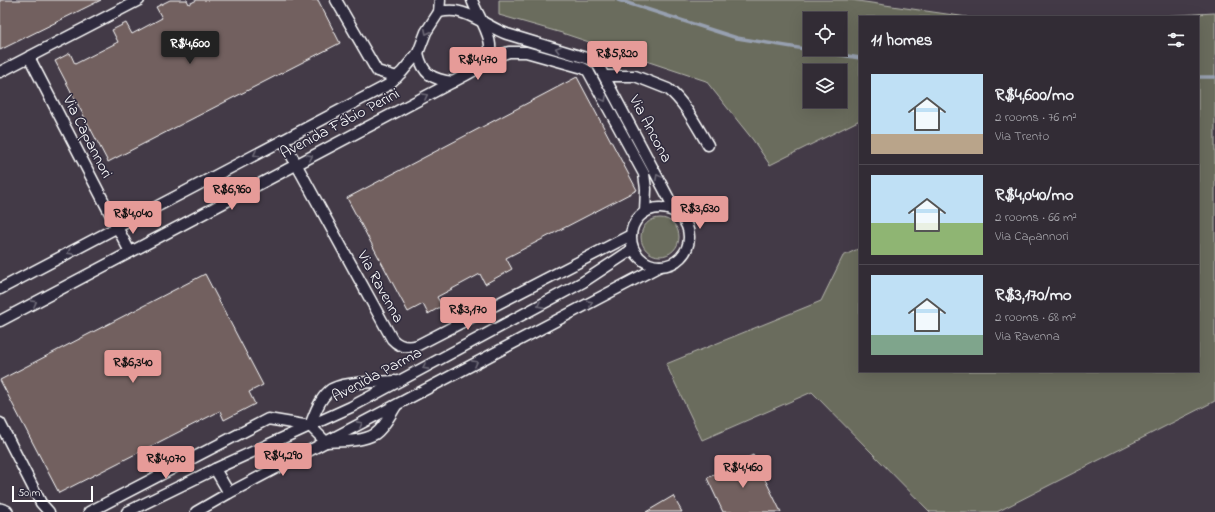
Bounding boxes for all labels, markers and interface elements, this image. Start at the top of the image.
map controls [803,12,847,108]
button: locate [803,12,847,56]
one-way arrow [424,28,432,35]
text: 11 homes [871,28,932,53]
icon: filters [1165,29,1187,51]
pin: R$4,600 [153,31,227,65]
text: R$4,600 [170,34,210,53]
pin: R$5,820 [580,41,654,75]
text: R$5,820 [596,44,638,63]
one-way arrow [554,45,561,54]
pin: R$4,470 [441,47,515,81]
text: R$4,470 [459,50,497,69]
button: layers [803,64,847,108]
street label: Avenida Fábio Perini [276,82,404,166]
text: R$4,600/mo [995,83,1074,108]
street label: Via Capannori [55,90,118,183]
street label: Via Ancona [622,90,678,167]
icon: home [903,90,951,138]
one-way arrow [421,94,428,101]
one-way arrow [599,95,606,103]
text: 2 rooms · 76 m² [995,108,1077,127]
text: Via Trento [995,127,1049,146]
one-way arrow [252,150,260,157]
one-way arrow [306,154,314,162]
one-way arrow [655,174,663,181]
pin: R$6,960 [195,177,269,211]
text: R$6,960 [213,180,251,199]
text: R$4,040/mo [995,183,1074,208]
icon: home [903,191,951,239]
pin: R$3,630 [663,196,737,230]
text: R$3,630 [680,199,720,218]
pin: R$4,040 [96,201,170,235]
text: R$4,040 [113,204,153,223]
text: 2 rooms · 66 m² [995,208,1077,227]
text: Via Capannori [995,227,1069,246]
street label: Via Ravenna [350,246,410,328]
one-way arrow [67,247,74,255]
text: R$3,170/mo [995,283,1072,308]
icon: home [903,291,951,339]
pin: R$3,170 [431,297,505,331]
one-way arrow [30,300,38,307]
text: R$3,170 [449,300,487,319]
one-way arrow [537,300,544,308]
one-way arrow [586,300,594,308]
text: 2 rooms · 68 m² [995,308,1076,327]
text: Via Ravenna [995,327,1060,346]
street label: Avenida Parma [328,341,426,409]
pin: R$6,340 [96,350,170,384]
text: R$6,340 [113,353,153,372]
one-way arrow [471,361,479,368]
one-way arrow [422,362,429,369]
one-way arrow [356,421,363,429]
pin: R$4,290 [246,443,320,477]
pin: R$4,070 [129,446,203,480]
text: R$4,290 [264,446,302,465]
text: R$4,070 [146,449,186,468]
pin: R$4,460 [706,455,780,489]
text: R$4,460 [723,458,763,477]
scale bar [12,484,93,503]
text: 50 m [18,485,40,501]

